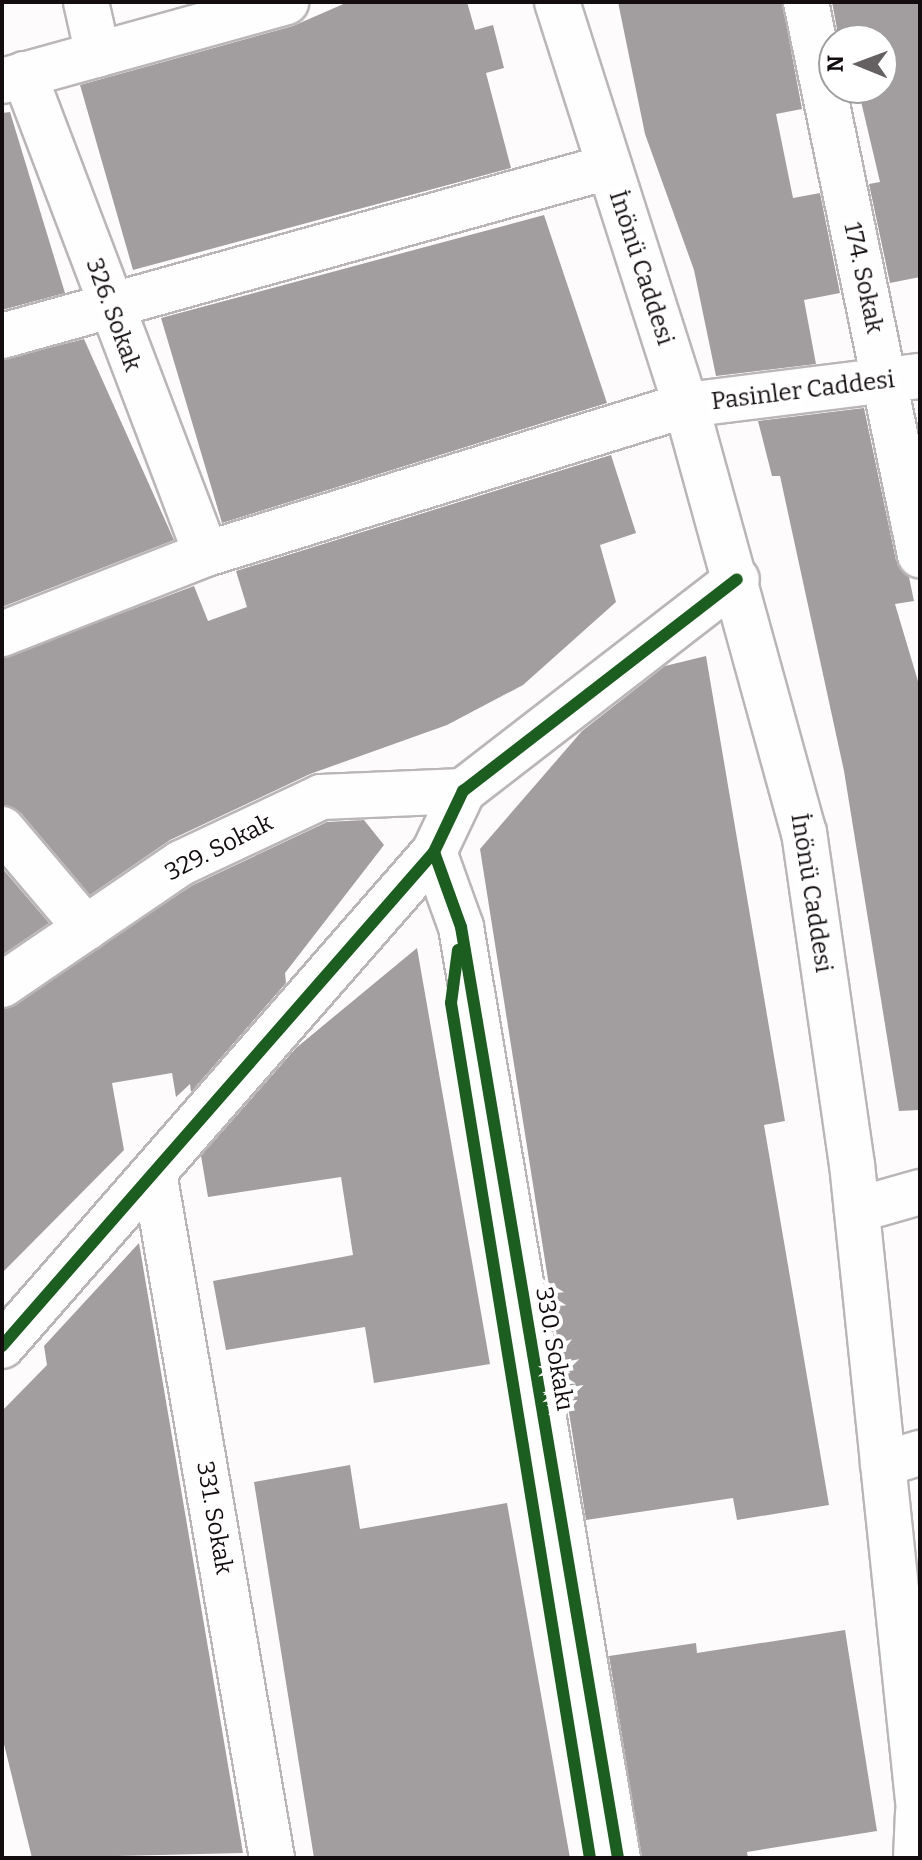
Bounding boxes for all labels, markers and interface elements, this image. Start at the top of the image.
north arrow [818,24,898,104]
text: N [822,55,849,72]
street label: İnönü Caddesi [602,187,680,349]
street label: 174. Sokak [837,220,889,336]
street label: 326. Sokak [79,255,147,375]
street label: Pasinler Caddesi [710,365,896,417]
street label: 329. Sokak [160,809,278,887]
street label: İnönü Caddesi [784,811,838,975]
street label: 330. Sokakı [529,1285,579,1413]
street label: 331. Sokak [190,1459,238,1577]

